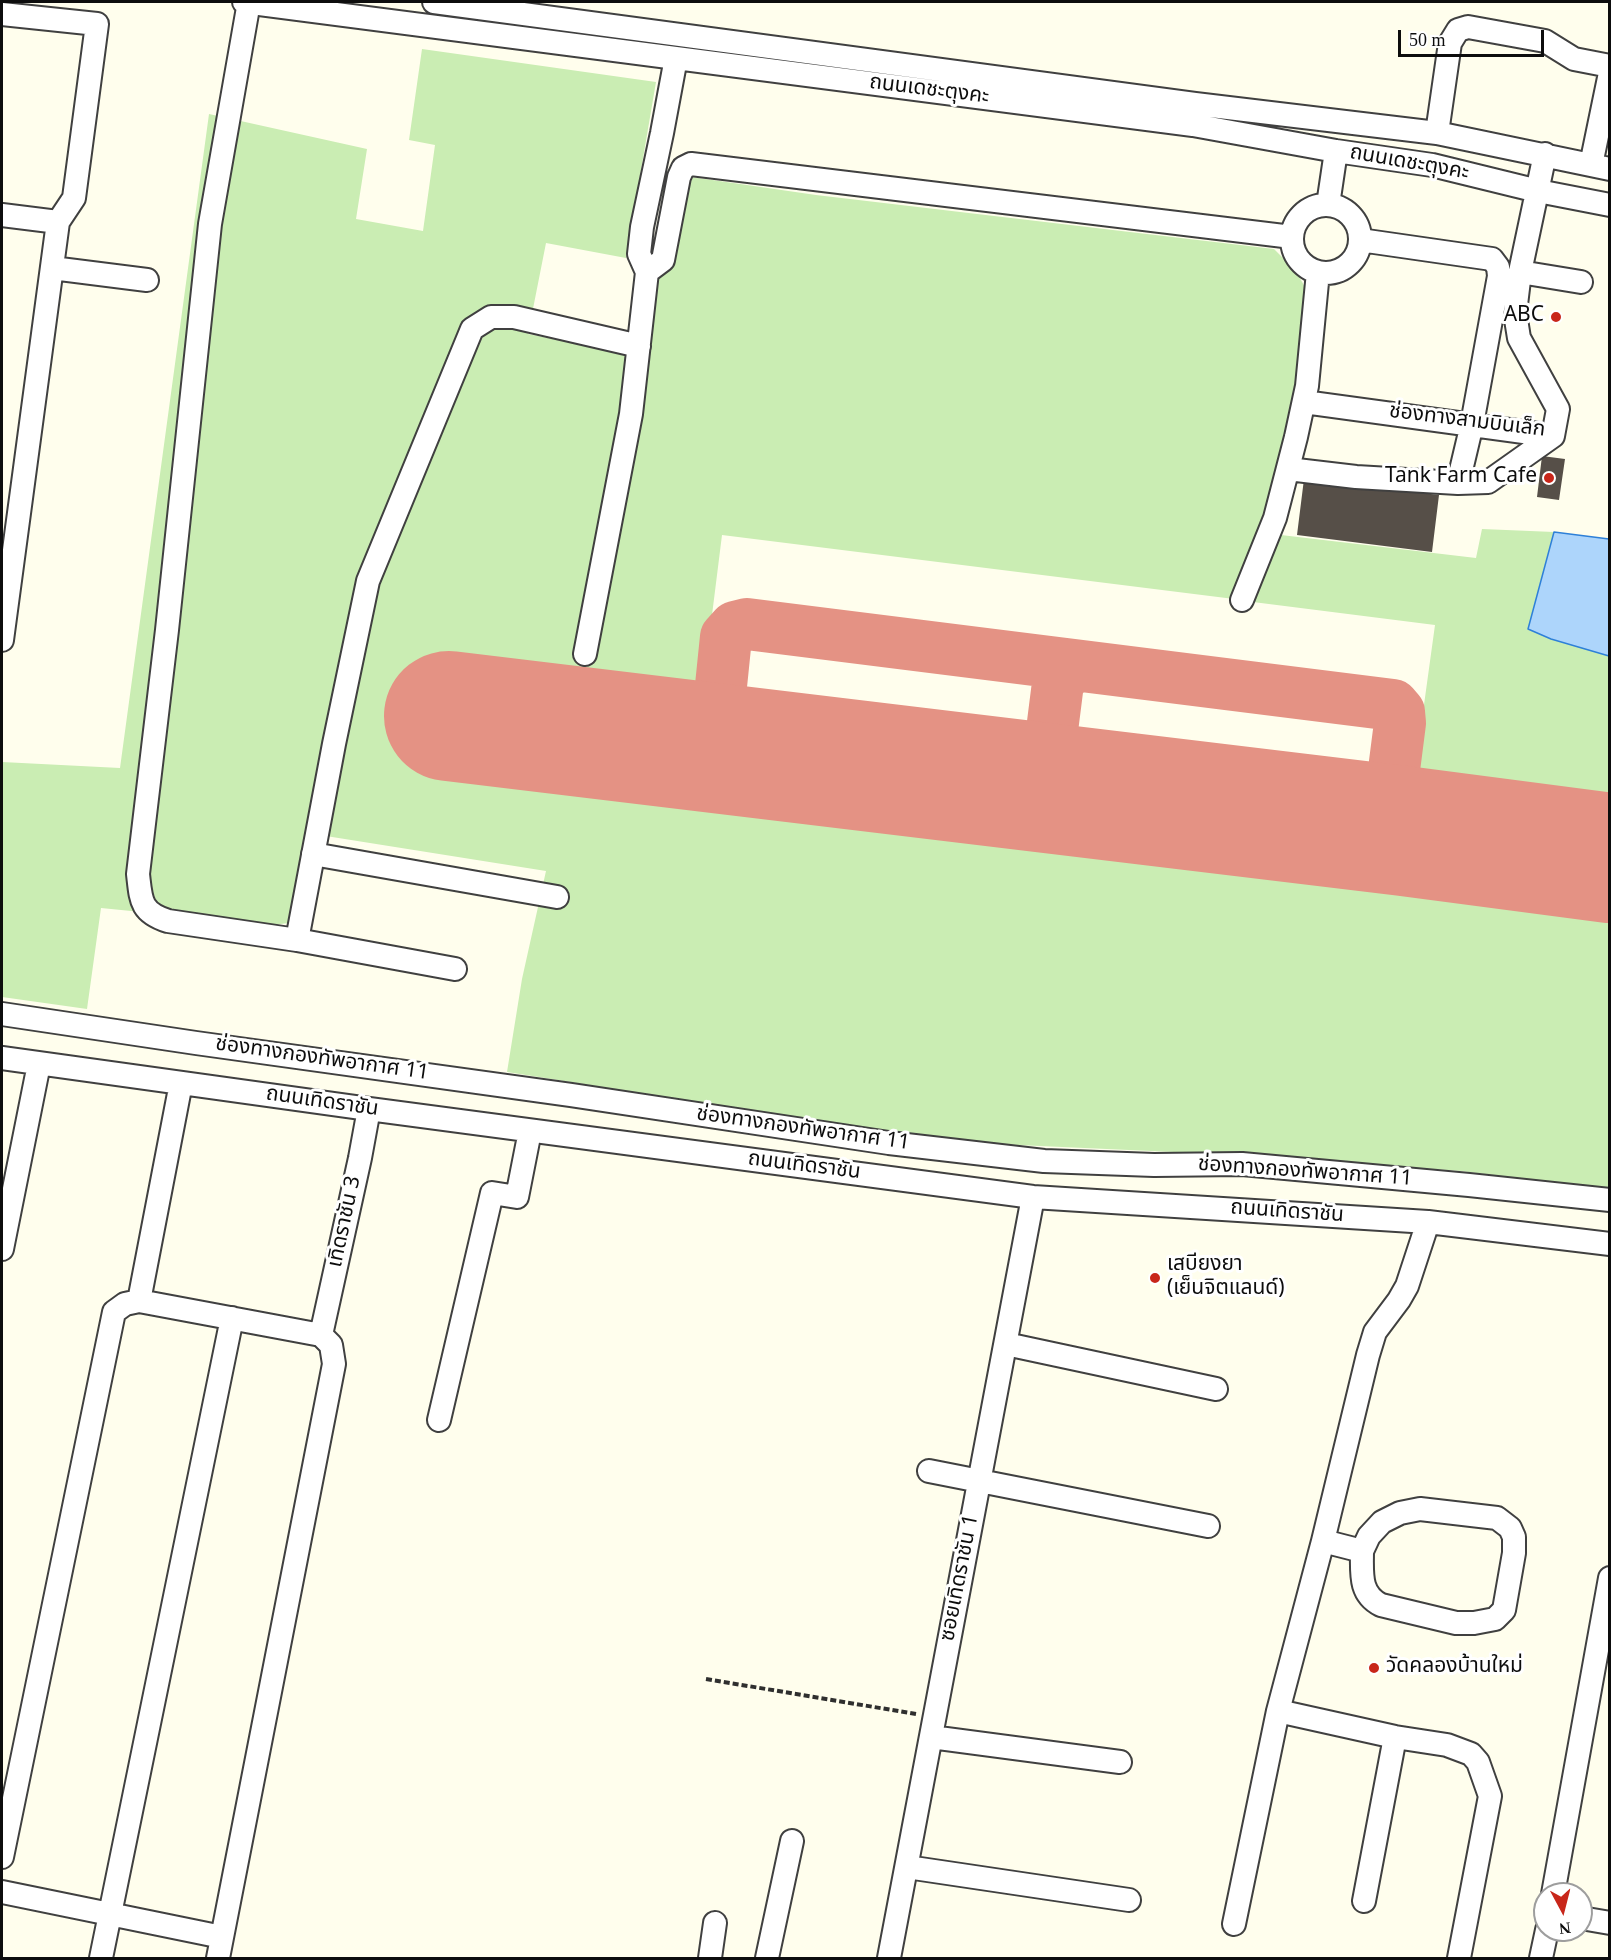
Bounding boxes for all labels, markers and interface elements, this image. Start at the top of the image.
scale bar [1401,18,1546,56]
text: 50 m [1409,30,1446,50]
street label: ถนนเดชะตุงคะ [868,71,990,111]
street label: ถนนเดชะตุงคะ [1347,141,1471,187]
place label: ABC [1504,304,1544,330]
marker: ABC [1549,310,1563,324]
street label: ช่องทางสามบินเล็ก [1388,400,1546,444]
place label: Tank Farm Cafe [1385,465,1537,491]
marker: Tank Farm Cafe [1542,471,1556,485]
street label: ช่องทางกองทัพอากาศ 11 [214,1033,430,1087]
street label: ถนนเทิดราชัน [264,1083,380,1123]
street label: ช่องทางกองทัพอากาศ 11 [695,1103,911,1157]
street label: ถนนเทิดราชัน [746,1148,862,1186]
street label: ช่องทางกองทัพอากาศ 11 [1197,1153,1413,1193]
street label: เทิดราชัน 3 [324,1174,368,1270]
street label: ถนนเทิดราชัน [1230,1196,1344,1230]
place label: เสบียงยา (เย็นจิตแลนด์) [1167,1253,1285,1303]
marker: เสบียงยา (เย็นจิตแลนด์) [1148,1271,1162,1285]
street label: ซอยเทิดราชัน 1 [936,1512,986,1644]
place label: วัดคลองบ้านใหม่ [1386,1655,1523,1681]
marker: วัดคลองบ้านใหม่ [1367,1661,1381,1675]
north arrow [1533,1882,1593,1942]
text: N [1558,1919,1572,1938]

